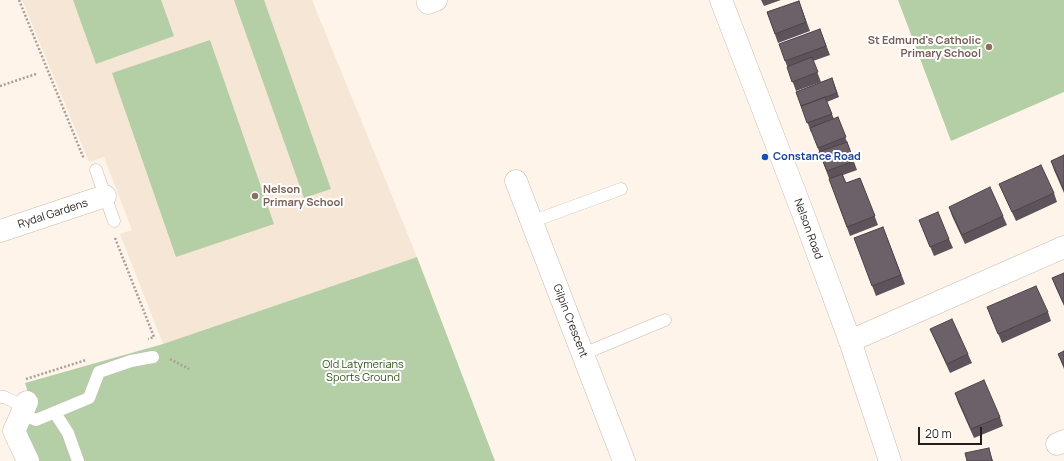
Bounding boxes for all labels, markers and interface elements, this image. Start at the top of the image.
place label: St Edmund's Catholic Primary School [868,34,981,60]
marker: St Edmund's Catholic Primary School [984,42,994,52]
place label: Constance Road [773,150,861,164]
marker: Constance Road [760,152,770,162]
place label: Nelson Primary School [263,183,343,209]
marker: Nelson Primary School [250,191,260,201]
street label: Rydal Gardens [16,196,90,232]
street label: Nelson Road [791,197,825,261]
street label: Gilpin Crescent [550,282,590,360]
park label: Old Latymerians Sports Ground [322,358,404,384]
scale bar [920,419,984,445]
text: 20 m [925,425,952,442]

